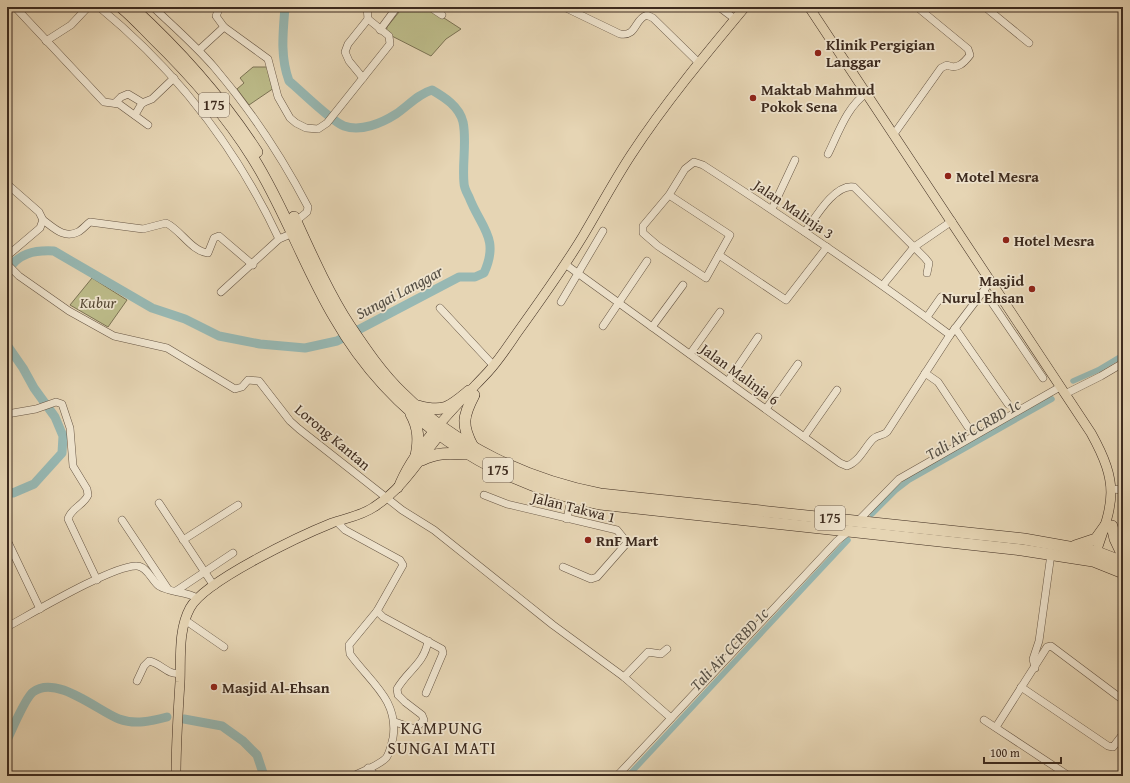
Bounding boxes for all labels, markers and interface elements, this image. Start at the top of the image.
place label: Klinik Pergigian Langgar [826,34,935,72]
marker: Klinik Pergigian Langgar [813,48,823,58]
place label: Maktab Mahmud Pokok Sena [761,79,875,117]
road number: 175 [199,93,229,117]
marker: Maktab Mahmud Pokok Sena [748,93,758,103]
place label: Motel Mesra [956,166,1039,187]
marker: Motel Mesra [943,171,953,181]
street label: Jalan Malinja 3 [748,173,838,244]
place label: Hotel Mesra [1014,230,1095,251]
marker: Hotel Mesra [1001,235,1011,245]
water label: Sungai Langgar [351,258,448,325]
place label: Masjid Nurul Ehsan [942,270,1024,308]
marker: Masjid Nurul Ehsan [1027,284,1037,294]
park label: Kubur [79,292,117,313]
street label: Jalan Malinja 6 [695,337,784,410]
water label: Tali Air CCRBD 1c [921,392,1026,466]
street label: Lorong Kantan [291,399,376,475]
road number: 175 [483,458,513,482]
street label: Jalan Takwa 1 [528,486,618,528]
road number: 175 [815,506,845,530]
place label: RnF Mart [596,530,659,551]
marker: RnF Mart [583,535,593,545]
water label: Tali Air CCRBD 1c [684,601,775,696]
place label: Masjid Al-Ehsan [222,677,330,698]
marker: Masjid Al-Ehsan [209,682,219,692]
district label: KAMPUNG SUNGAI MATI [387,715,497,760]
scale bar [984,739,1061,765]
text: 100 m [990,744,1020,761]

